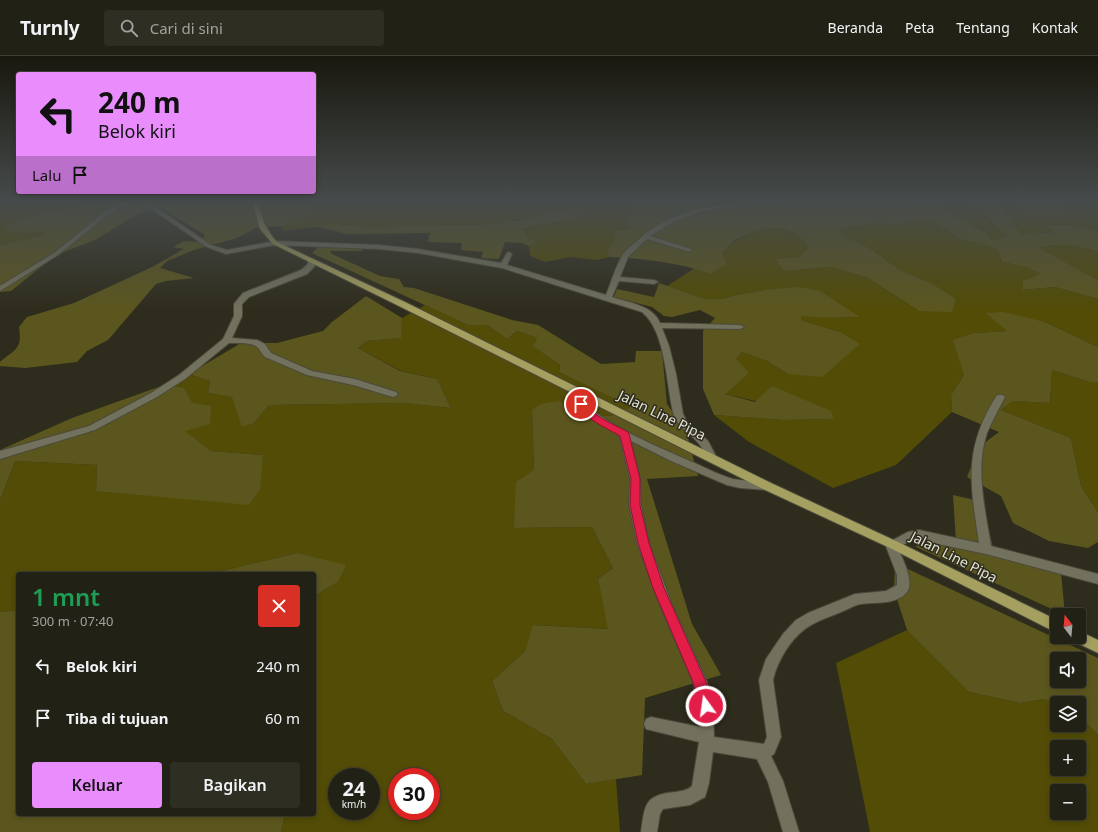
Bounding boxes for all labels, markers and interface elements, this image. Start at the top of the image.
search box [104,10,384,46]
text: Turnly [20,15,80,41]
icon: search [118,17,140,39]
text: Cari di sini [150,18,223,38]
text: Beranda [828,18,883,37]
text: Peta [905,18,934,37]
text: Tentang [956,18,1010,37]
text: Kontak [1032,18,1078,37]
text: 240 m [98,83,181,121]
icon: left [32,88,84,140]
text: Belok kiri [98,119,176,143]
icon: arrive [69,164,91,186]
text: Lalu [32,165,61,185]
street label: Jalan Line Pipa [614,384,709,444]
pin [564,387,598,421]
icon: arrive [570,393,592,415]
street label: Jalan Line Pipa [906,526,1001,587]
text: 1 mnt [32,580,100,613]
button: close [258,585,300,627]
north arrow [1050,608,1086,644]
map controls [1050,608,1086,820]
text: 300 m · 07:40 [32,612,113,630]
button: sound [1050,652,1086,688]
icon: left [32,655,54,677]
text: Belok kiri [66,656,137,676]
text: 240 m [256,656,300,676]
position arrow [685,685,727,727]
button: layers [1050,696,1086,732]
icon: arrive [32,707,54,729]
text: Tiba di tujuan [66,708,169,728]
text: 60 m [265,708,300,728]
button: + [1050,740,1086,776]
button: Keluar [32,762,162,808]
button: Bagikan [170,762,300,808]
speed limit sign: 30 [388,768,440,820]
text: 24 [343,775,365,802]
button: − [1050,784,1086,820]
text: km/h [342,797,366,811]

